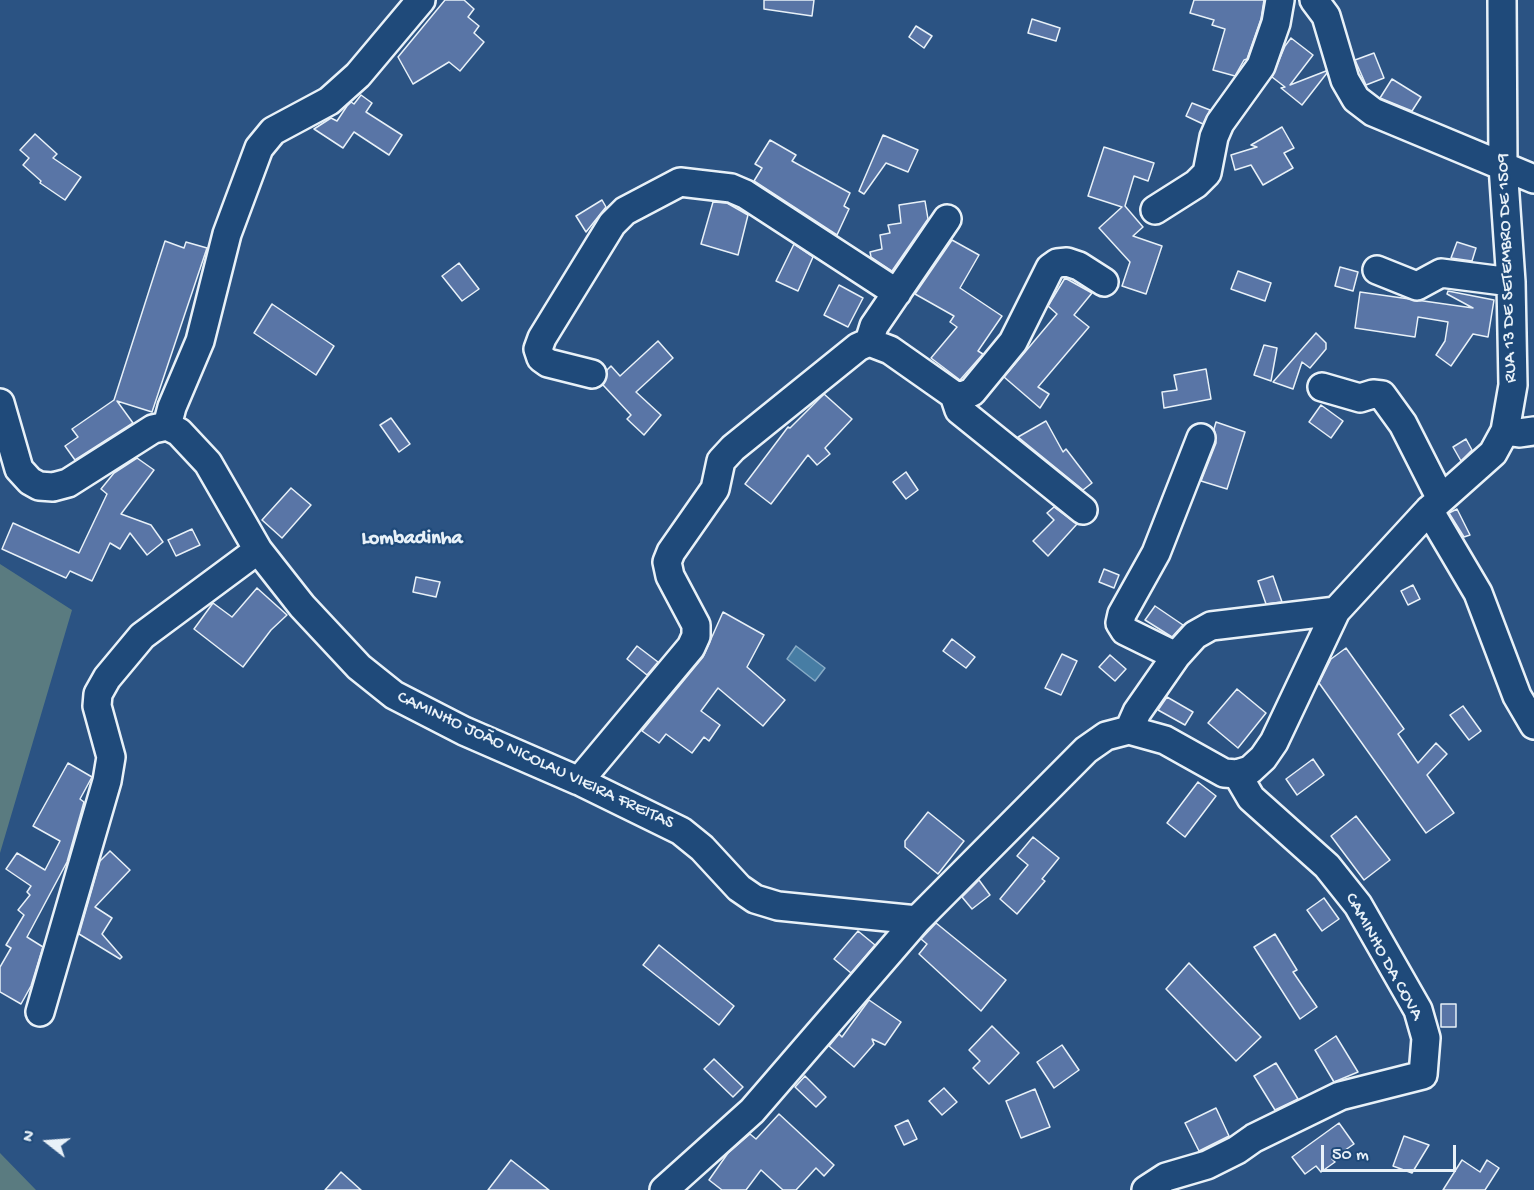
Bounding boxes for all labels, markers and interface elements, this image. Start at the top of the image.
street label: RUA 13 DE SETEMBRO DE 1509 [1493,153,1523,383]
district label: Lombadinha [362,528,462,552]
street label: CAMINHO JOÃO NICOLAU VIEIRA FREITAS [393,687,677,835]
street label: CAMINHO DA COVA [1339,890,1427,1024]
north arrow [18,1112,78,1172]
text: N [20,1129,41,1144]
scale bar [1324,1133,1459,1171]
text: 50 m [1332,1145,1369,1166]

